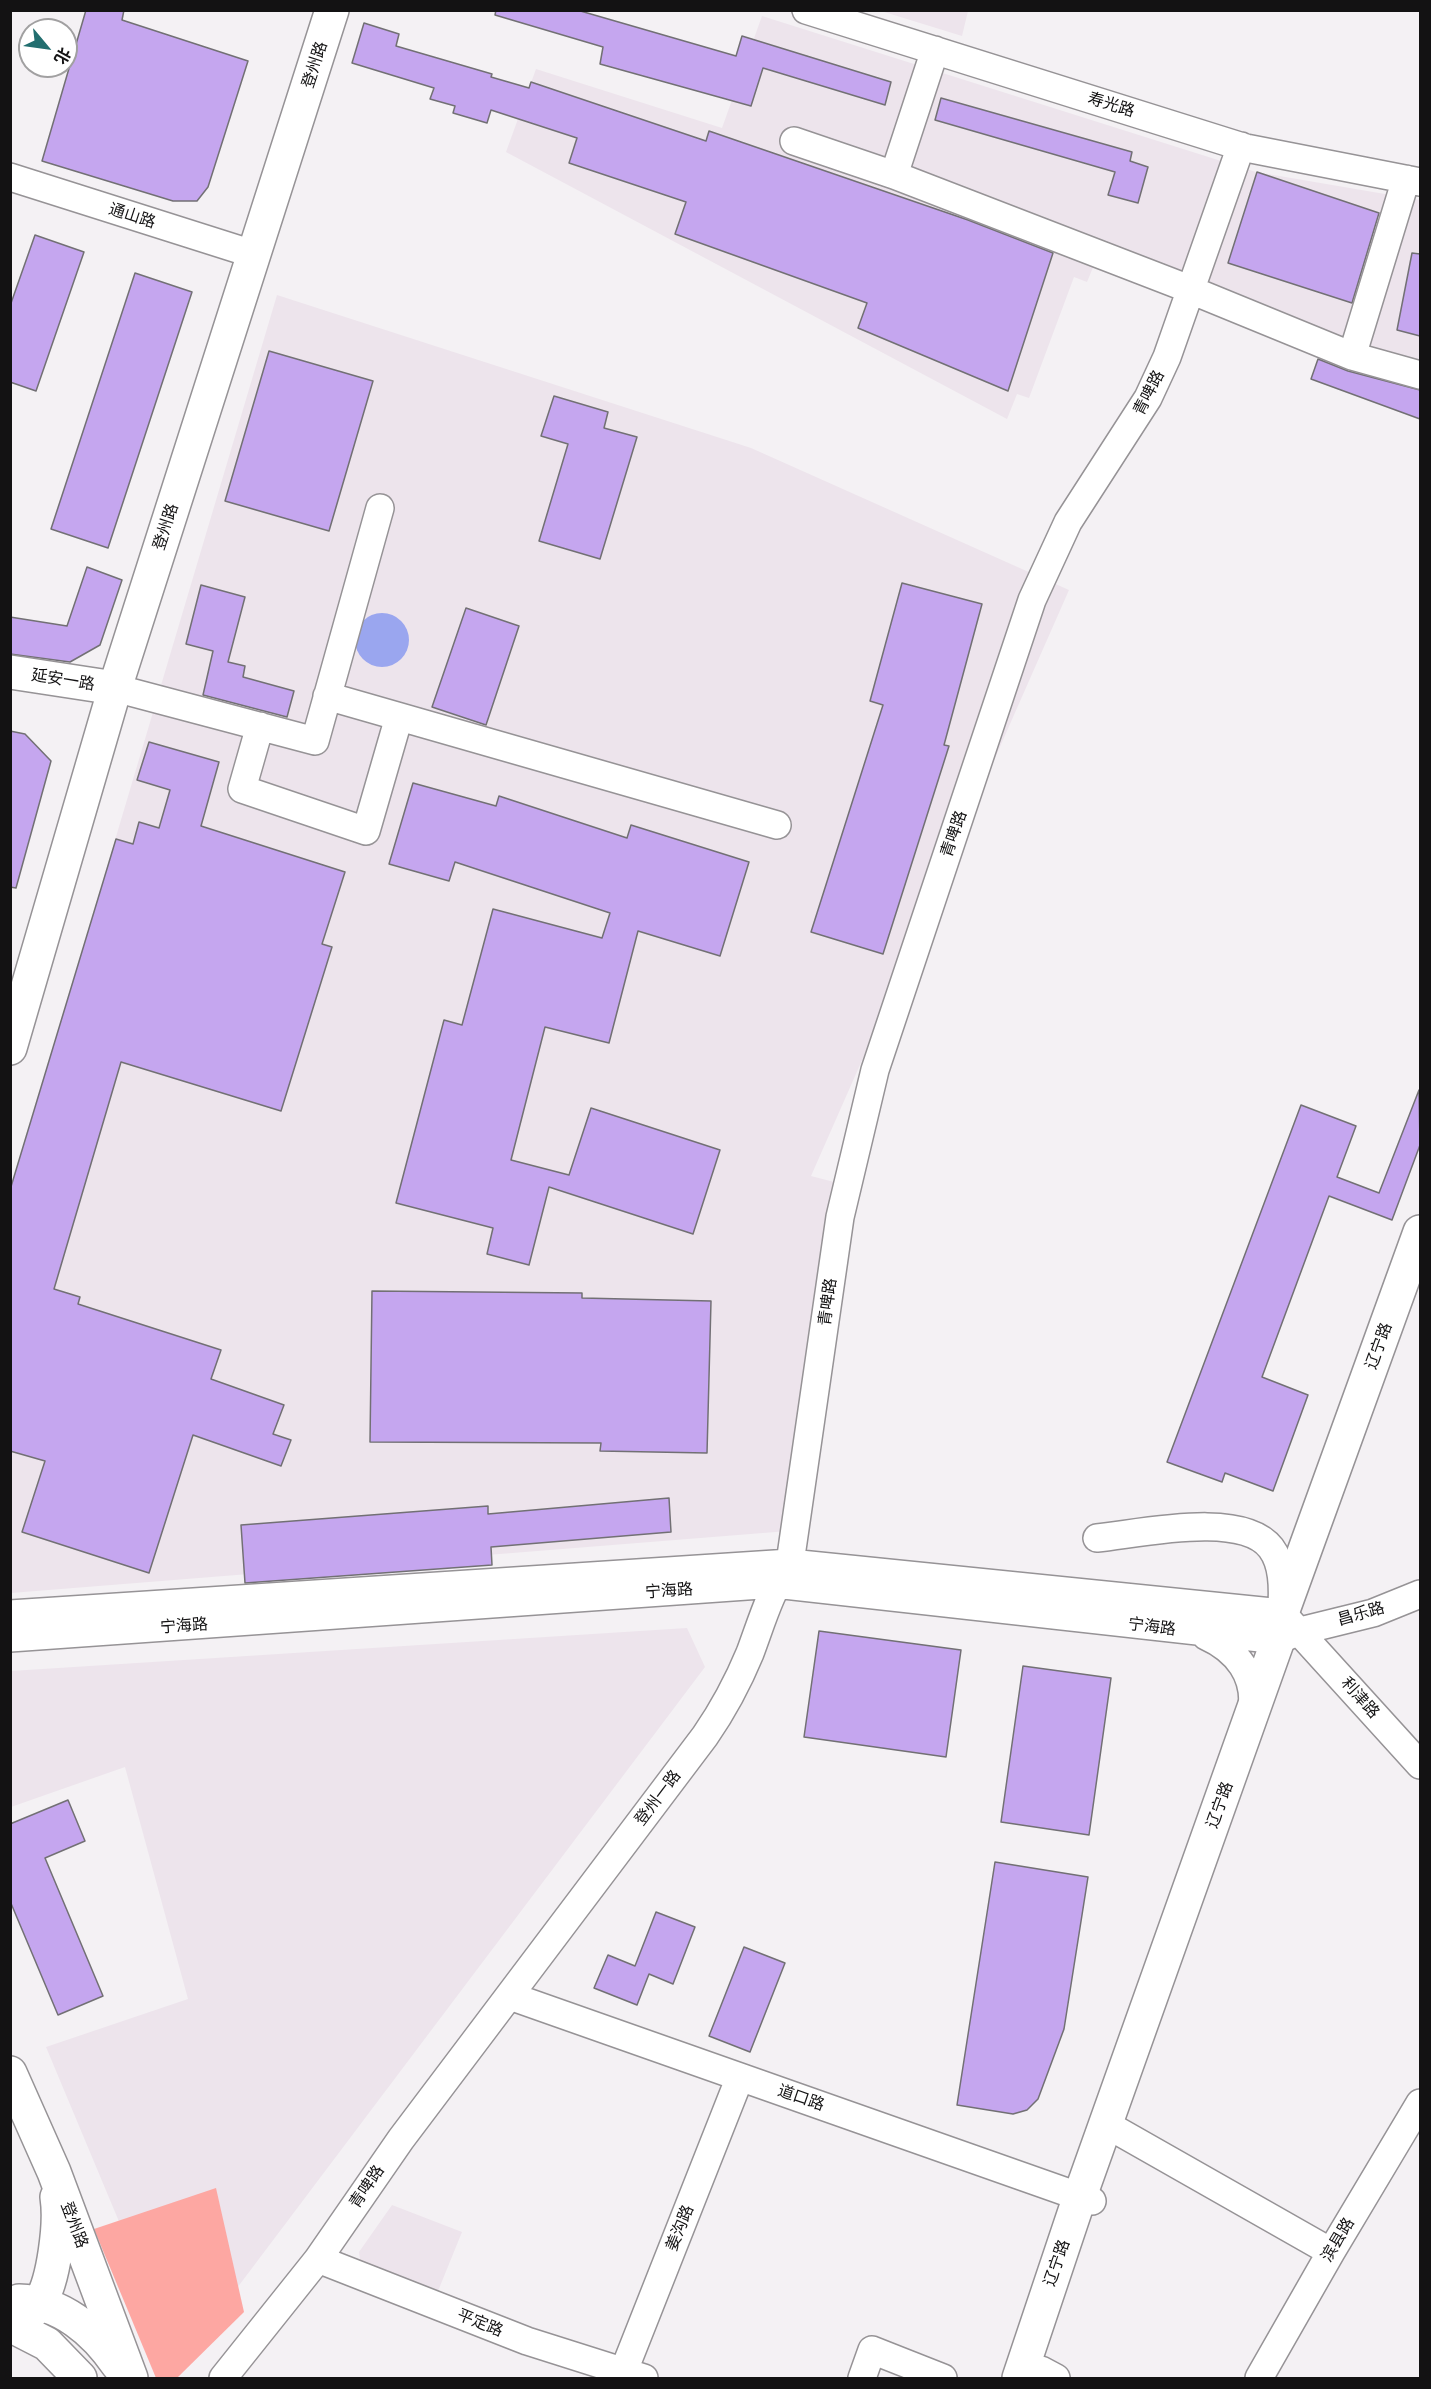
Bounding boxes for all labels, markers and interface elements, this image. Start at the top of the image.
north arrow [18,18,78,78]
street label: 登州路 [298,39,332,91]
text: 北 [51,45,73,67]
street label: 寿光路 [1085,89,1137,121]
street label: 通山路 [106,199,158,233]
street label: 青啤路 [1130,367,1168,419]
street label: 登州路 [149,501,183,553]
street label: 延安一路 [30,666,96,694]
street label: 青啤路 [937,808,971,860]
street label: 青啤路 [815,1277,841,1327]
street label: 辽宁路 [1362,1320,1396,1372]
street label: 宁海路 [644,1580,694,1602]
street label: 昌乐路 [1335,1598,1387,1630]
street label: 宁海路 [159,1615,209,1637]
street label: 宁海路 [1127,1615,1177,1639]
street label: 利津路 [1337,1674,1383,1722]
street label: 登州一路 [631,1767,685,1829]
street label: 辽宁路 [1203,1779,1237,1831]
street label: 道口路 [775,2081,827,2115]
street label: 青啤路 [346,2162,388,2212]
street label: 登州路 [56,2199,92,2251]
street label: 姜沟路 [662,2202,698,2254]
street label: 滨县路 [1317,2214,1359,2266]
street label: 辽宁路 [1040,2237,1074,2289]
street label: 平定路 [454,2305,506,2341]

